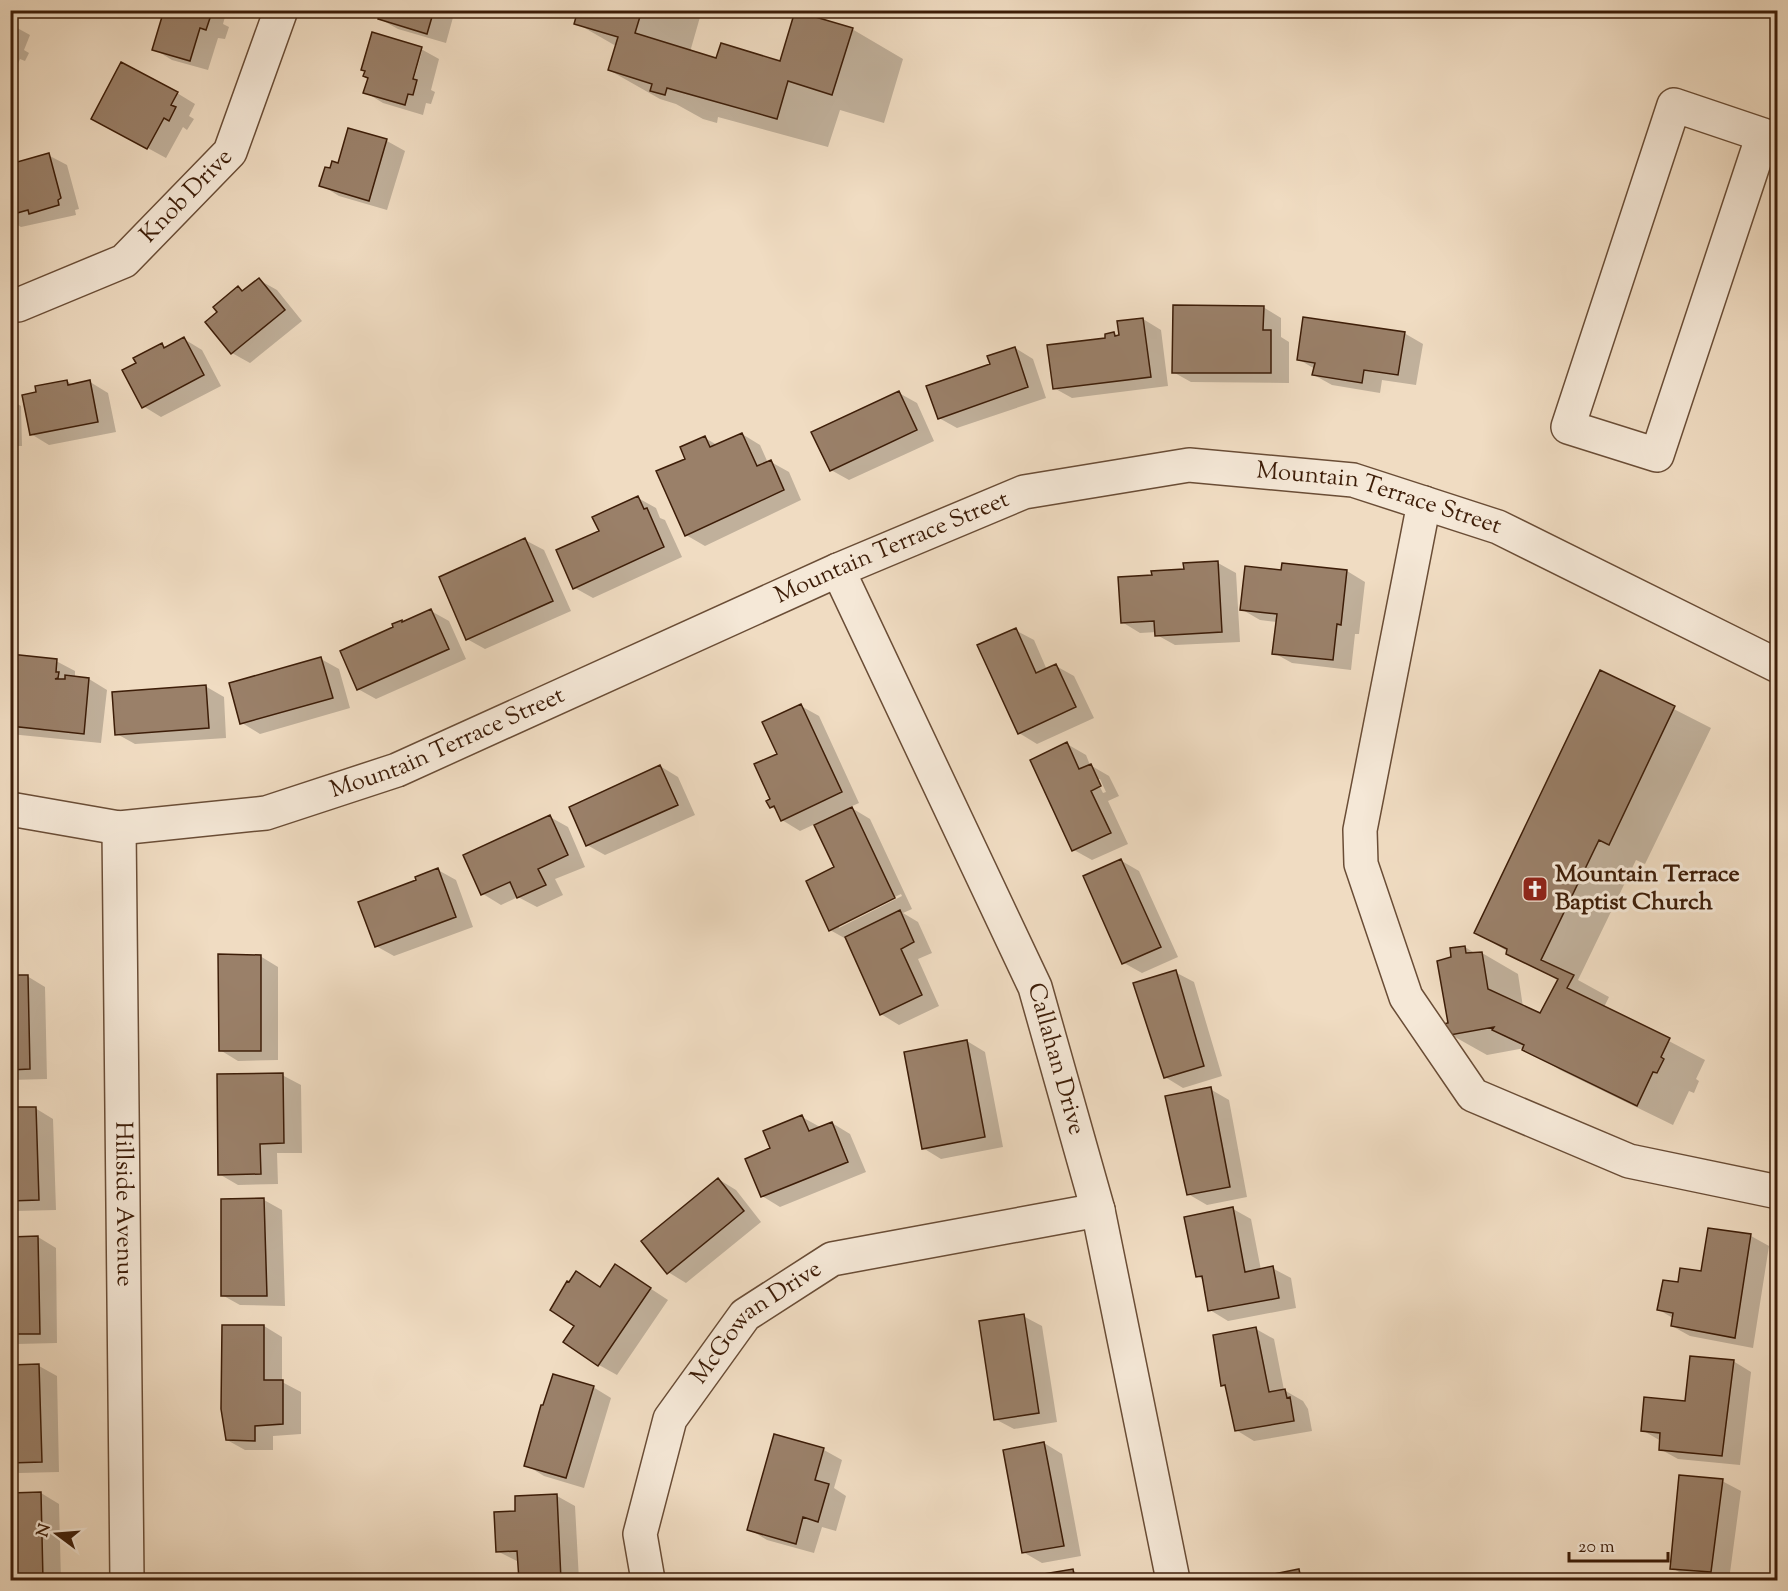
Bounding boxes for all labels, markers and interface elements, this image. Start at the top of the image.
street label: Knob Drive [133,141,241,251]
street label: Mountain Terrace Street [1255,454,1506,544]
street label: Mountain Terrace Street [770,483,1015,613]
street label: Mountain Terrace Street [326,679,570,808]
place label: Mountain Terrace Baptist Church [1555,858,1740,920]
church icon: Mountain Terrace Baptist Church [1520,874,1550,904]
street label: Callahan Drive [1018,979,1093,1139]
street label: Hillside Avenue [105,1121,141,1287]
street label: McGowan Drive [683,1253,829,1392]
north arrow [27,1504,87,1564]
text: N [32,1521,58,1540]
scale bar [1569,1525,1668,1563]
text: 20 m [1578,1535,1615,1561]

